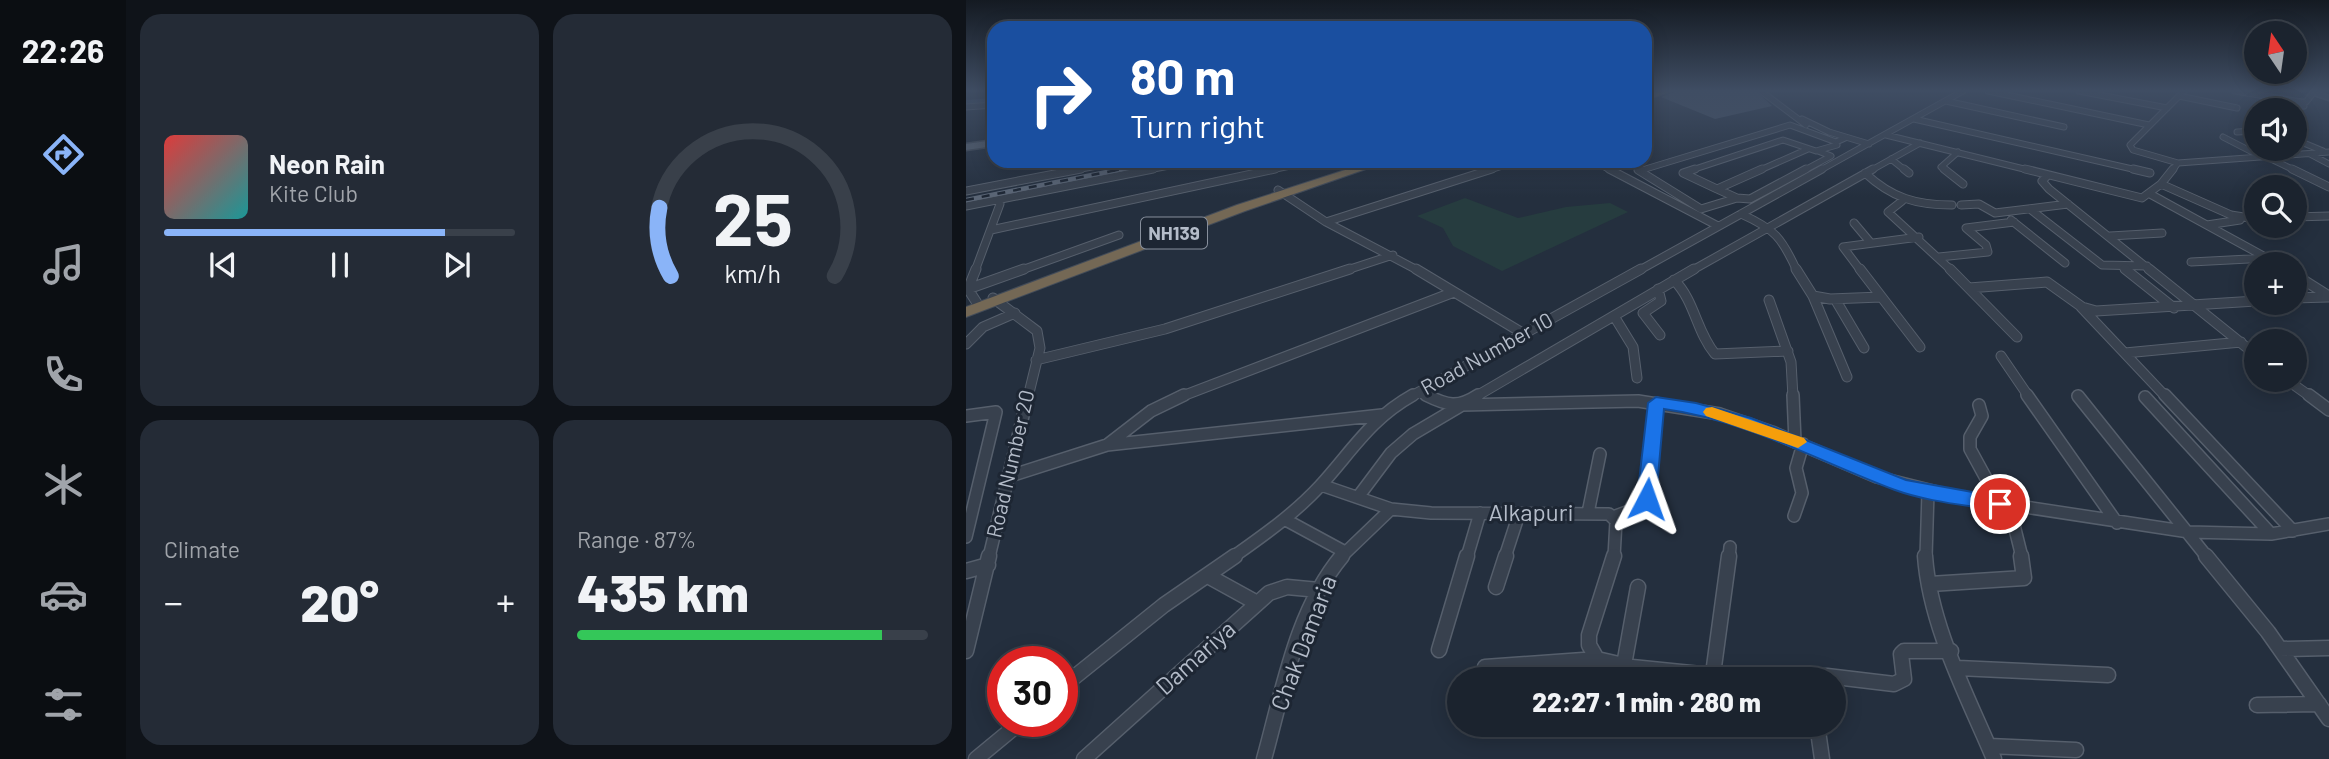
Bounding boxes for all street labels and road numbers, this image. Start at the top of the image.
road number: NH139 [1141,218,1207,248]
street label: Road Number 10 [1416,306,1557,399]
street label: Road Number 20 [980,387,1039,540]
street label: Alkapuri [1488,497,1574,526]
street label: Chak Damaria [1263,571,1342,714]
street label: Damariya [1149,614,1241,700]

